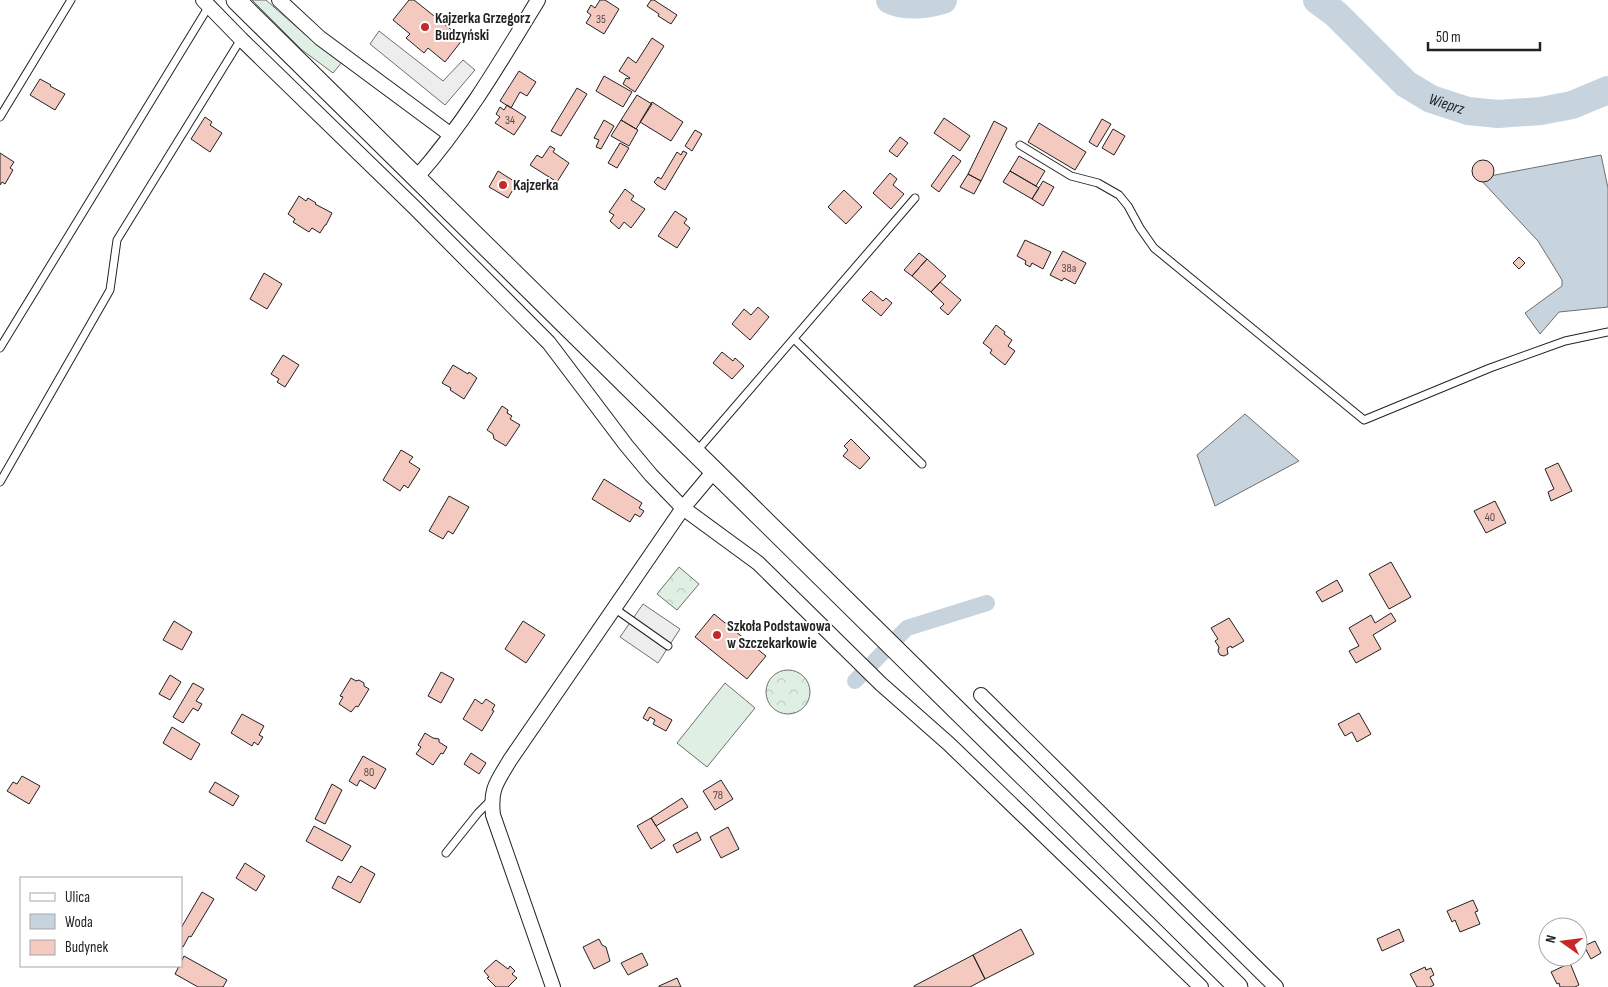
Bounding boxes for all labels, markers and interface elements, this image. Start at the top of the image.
place label: Kajzerka Grzegorz Budzyński [435,9,531,45]
house number: 35 [596,12,606,27]
scale bar [1428,20,1540,52]
marker: Kajzerka Grzegorz Budzyński [419,21,431,33]
text: 50 m [1436,28,1461,47]
water label: Wieprz [1426,89,1468,119]
house number: 34 [505,113,515,128]
place label: Kajzerka [513,176,558,195]
marker: Kajzerka [497,179,509,191]
house number: 38a [1062,261,1077,276]
house number: 40 [1485,510,1495,525]
place label: Szkoła Podstawowa w Szczekarkowie [727,617,831,653]
marker: Szkoła Podstawowa w Szczekarkowie [711,629,723,641]
house number: 80 [364,765,374,780]
house number: 78 [713,788,723,803]
legend [20,877,182,967]
text: Ulica [65,888,90,907]
text: Woda [65,913,93,932]
north arrow [1538,917,1588,967]
text: N [1542,933,1560,945]
text: Budynek [65,938,108,957]

